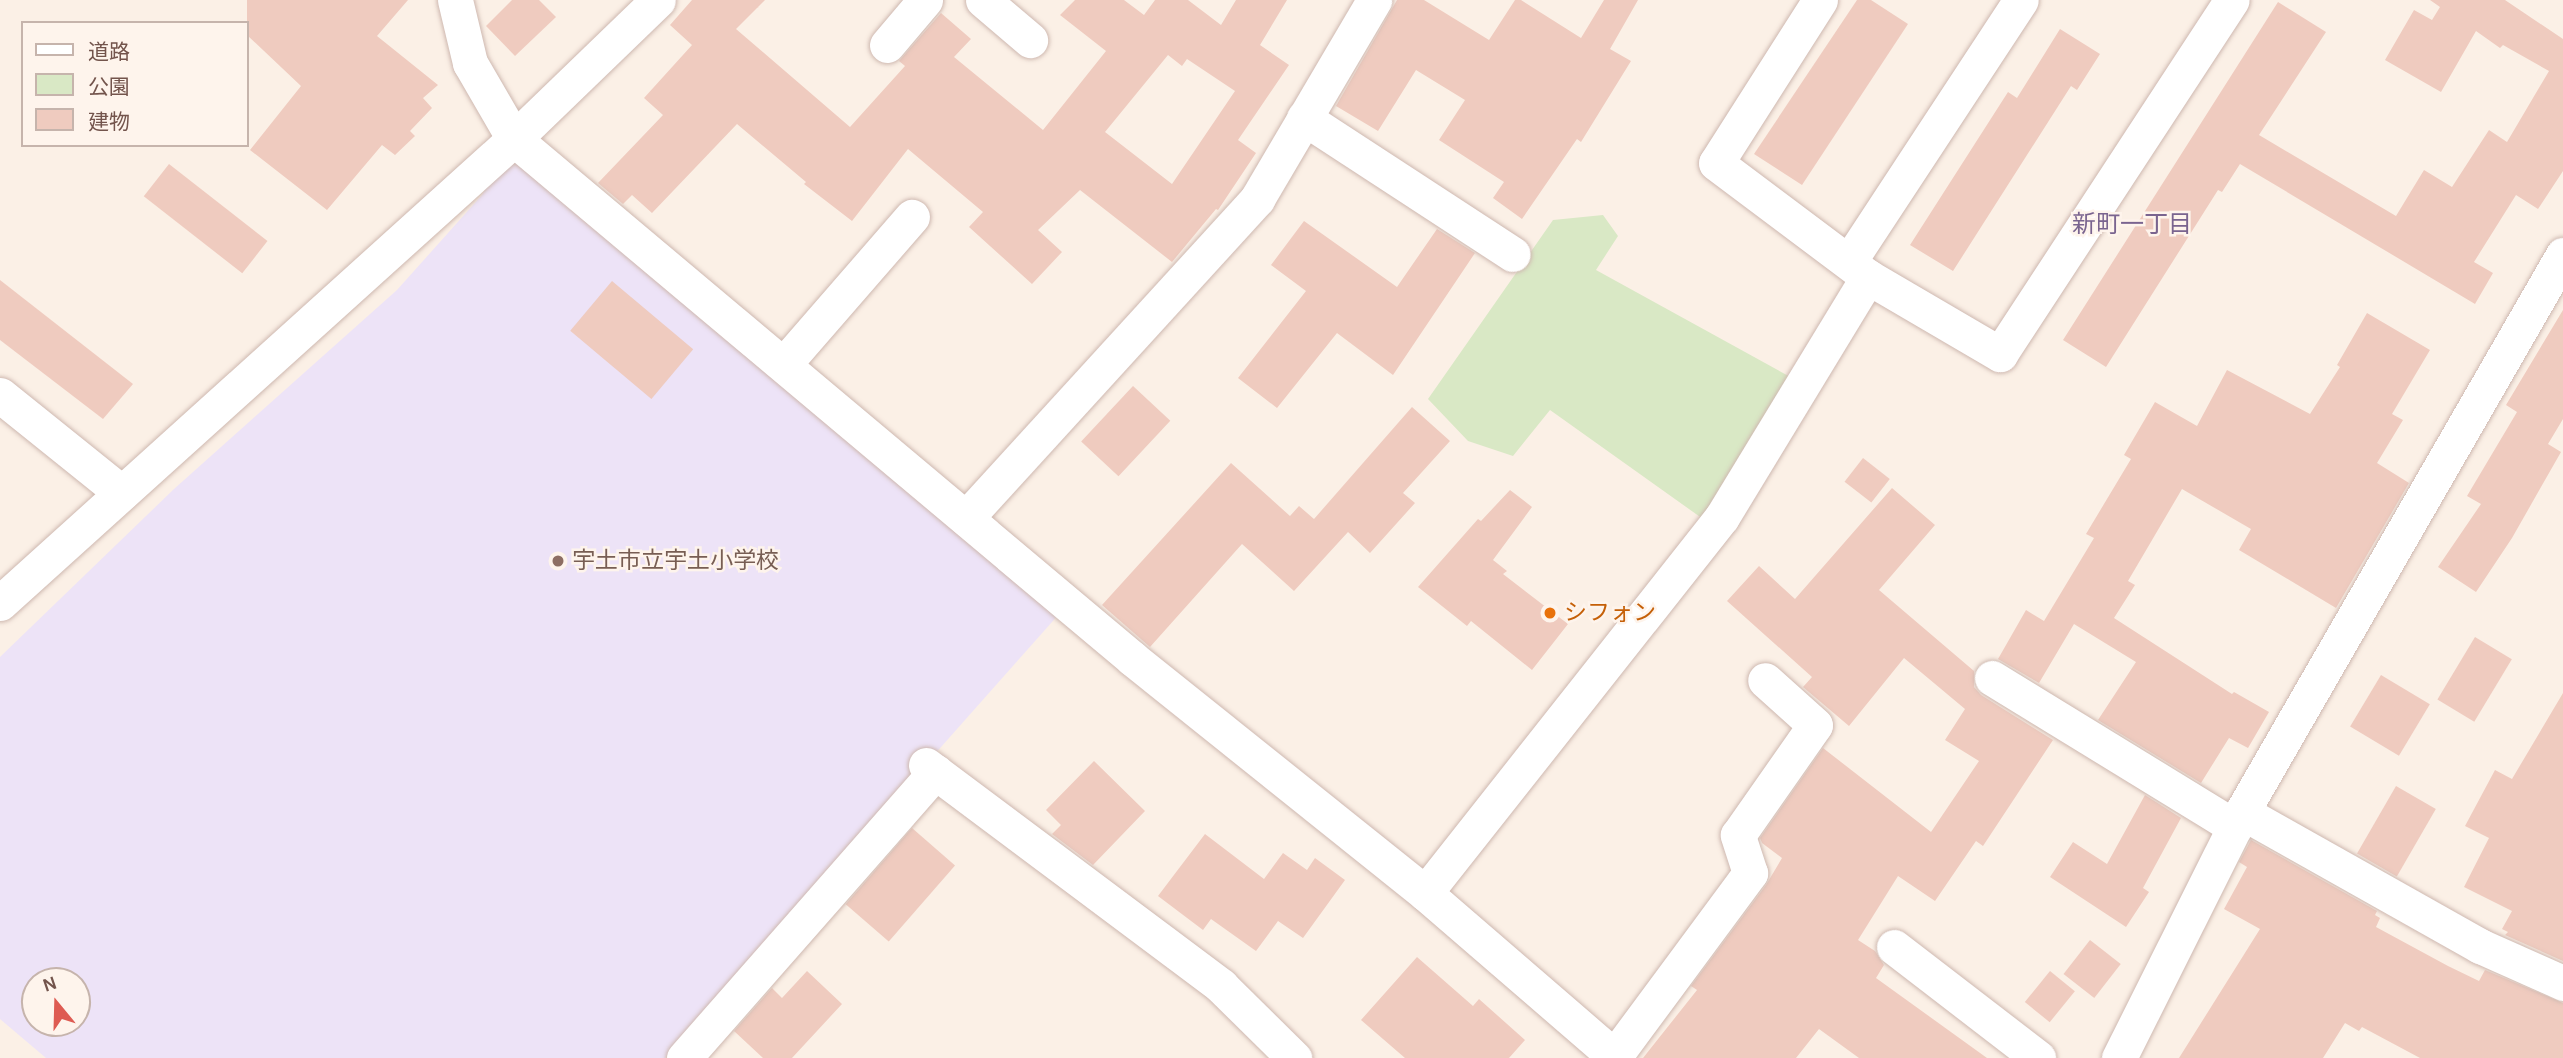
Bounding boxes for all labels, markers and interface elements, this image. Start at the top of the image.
legend [21,21,248,147]
text: 道路 [88,40,130,64]
text: 公園 [88,75,130,99]
text: 建物 [88,110,130,134]
district label: 新町一丁目 [2072,211,2192,239]
place label: 宇土市立宇土小学校 [572,547,779,575]
marker: 宇土市立宇土小学校 [550,553,566,569]
place label: シフォン [1564,599,1656,627]
marker: シフォン [1542,605,1558,621]
north arrow [21,967,91,1037]
text: N [40,971,60,997]

